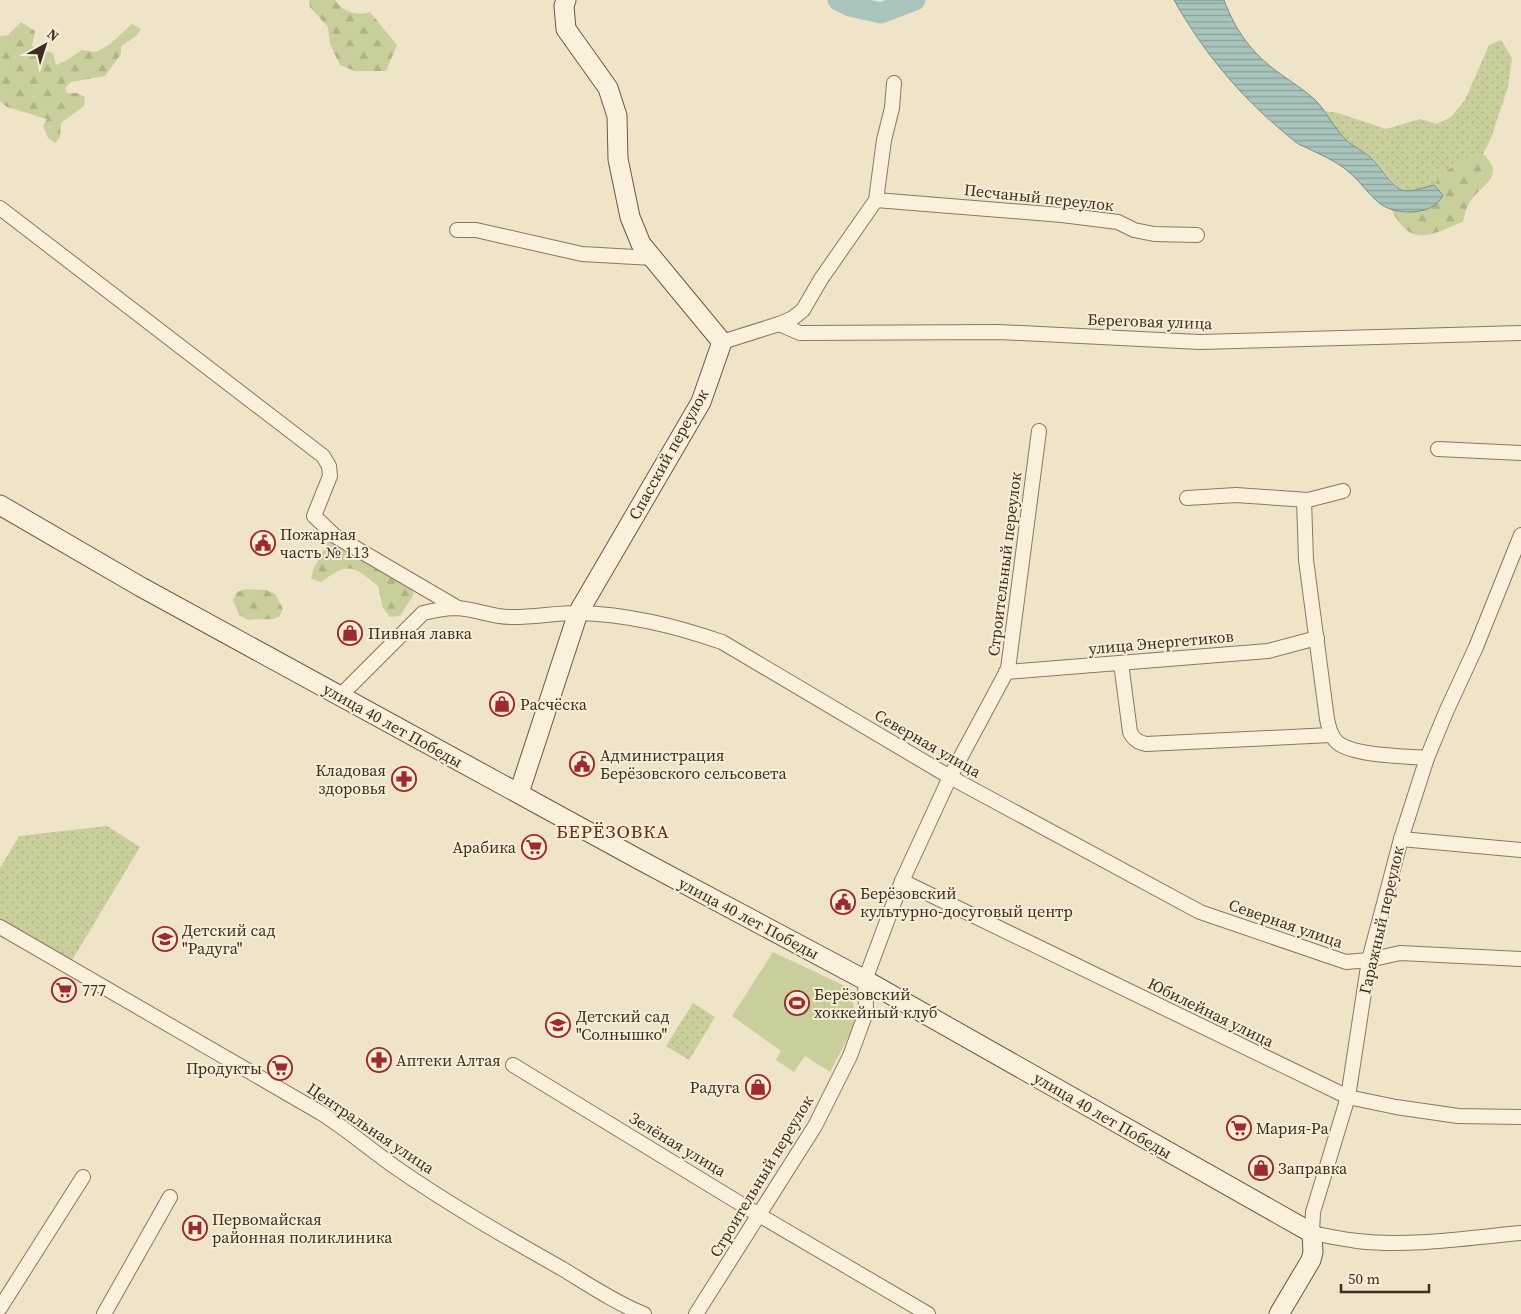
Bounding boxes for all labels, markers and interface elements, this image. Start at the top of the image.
north arrow [20,20,70,70]
text: N [43,24,63,46]
street label: Песчаный переулок [963,178,1115,216]
street label: Береговая улица [1087,308,1214,334]
street label: Спасский переулок [623,385,713,523]
street label: Строительный переулок [982,471,1026,657]
place label: Пожарная часть № 113 [280,523,369,563]
public building icon: Пожарная часть № 113 [250,530,276,556]
shop icon: Пивная лавка [337,620,363,646]
place label: Пивная лавка [368,622,473,644]
street label: улица Энергетиков [1088,625,1234,659]
street label: улица 40 лет Победы [319,677,467,773]
shop icon: Расчёска [489,691,515,717]
place label: Расчёска [520,693,588,715]
street label: Северная улица [871,704,986,783]
place label: Администрация Берёзовского сельсовета [600,744,788,784]
public building icon: Администрация Берёзовского сельсовета [569,751,595,777]
place label: Кладовая здоровья [315,759,386,799]
pharmacy icon: Кладовая здоровья [391,766,417,792]
district label: БЕРЁЗОВКА [556,818,670,844]
supermarket icon: Арабика [521,834,547,860]
place label: Арабика [453,836,517,858]
street label: Гаражный переулок [1353,844,1409,996]
street label: улица 40 лет Победы [675,872,823,964]
place label: Берёзовский культурно-досуговый центр [860,882,1073,922]
public building icon: Берёзовский культурно-досуговый центр [830,889,856,915]
street label: Северная улица [1226,893,1347,953]
place label: Детский сад "Радуга" [182,919,276,959]
school or university icon: Детский сад "Радуга" [152,926,178,952]
street label: Юбилейная улица [1144,972,1279,1052]
supermarket icon: 777 [51,977,77,1003]
place label: 777 [82,979,106,1001]
place label: Берёзовский хоккейный клуб [814,983,938,1023]
sports icon: Берёзовский хоккейный клуб [784,990,810,1016]
place label: Детский сад "Солнышко" [576,1005,670,1045]
school or university icon: Детский сад "Солнышко" [545,1012,571,1038]
pharmacy icon: Аптеки Алтая [366,1047,392,1073]
place label: Аптеки Алтая [396,1049,501,1071]
supermarket icon: Продукты [267,1055,293,1081]
place label: Продукты [186,1057,262,1079]
street label: улица 40 лет Победы [1030,1066,1176,1164]
shop icon: Радуга [745,1074,771,1100]
place label: Радуга [690,1076,741,1098]
street label: Центральная улица [303,1077,440,1179]
street label: Строительный переулок [704,1091,818,1261]
street label: Зелёная улица [625,1106,731,1182]
supermarket icon: Мария-Ра [1226,1115,1252,1141]
place label: Мария-Ра [1256,1117,1330,1139]
shop icon: Заправка [1248,1155,1274,1181]
place label: Заправка [1278,1157,1348,1179]
place label: Первомайская районная поликлиника [212,1208,393,1248]
hospital icon: Первомайская районная поликлиника [182,1215,208,1241]
scale bar [1341,1262,1428,1294]
text: 50 m [1348,1268,1380,1289]

